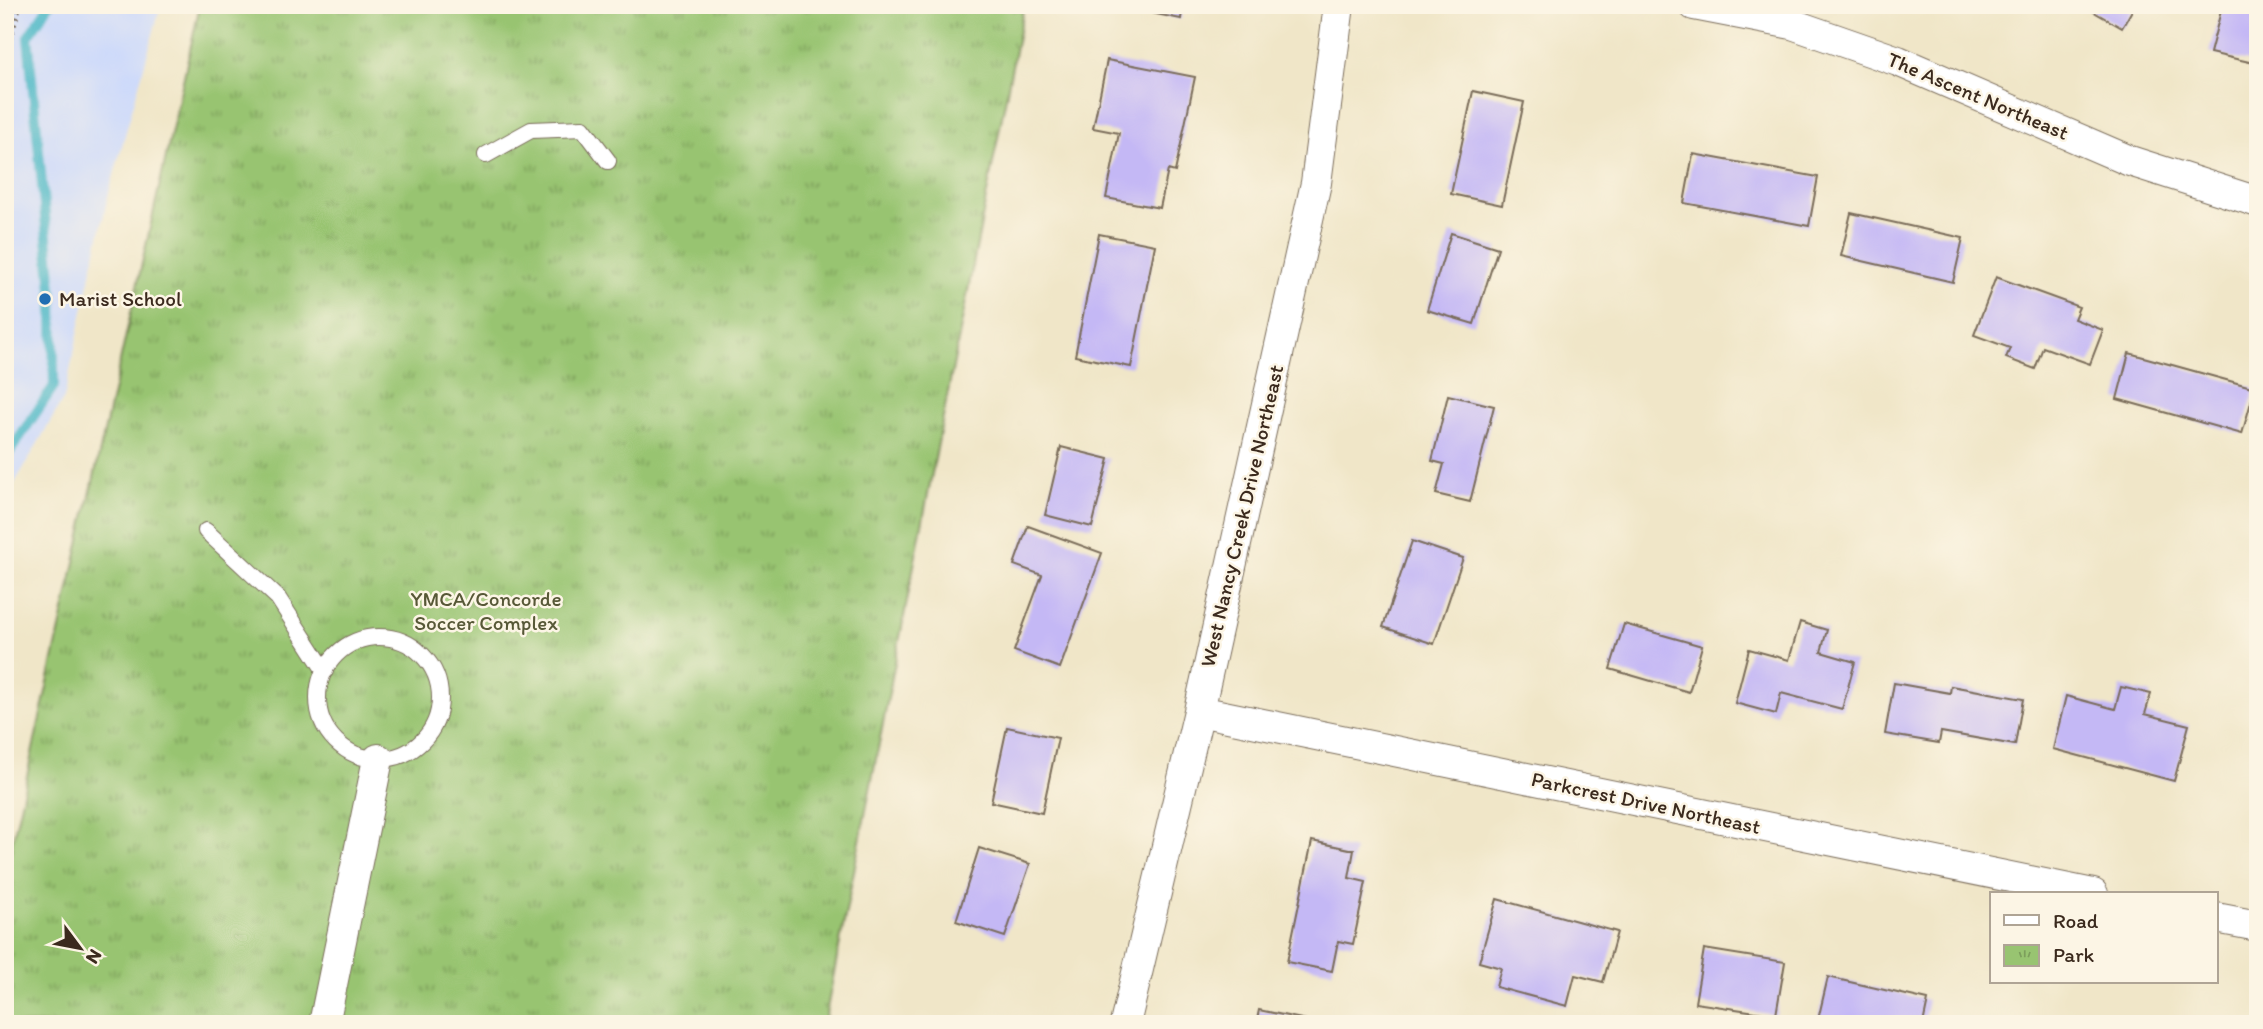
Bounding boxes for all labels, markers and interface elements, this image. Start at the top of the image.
street label: The Ascent Northeast [1884,46,2073,145]
place label: Marist School [59,286,182,311]
marker: Marist School [37,291,53,307]
street label: West Nancy Creek Drive Northeast [1195,362,1289,669]
park label: YMCA/Concorde Soccer Complex [410,586,562,635]
street label: Parkcrest Drive Northeast [1529,766,1763,839]
legend [1990,892,2218,984]
text: Road [2053,908,2099,933]
north arrow [46,914,116,984]
text: Park [2053,942,2095,967]
text: N [81,945,107,968]

